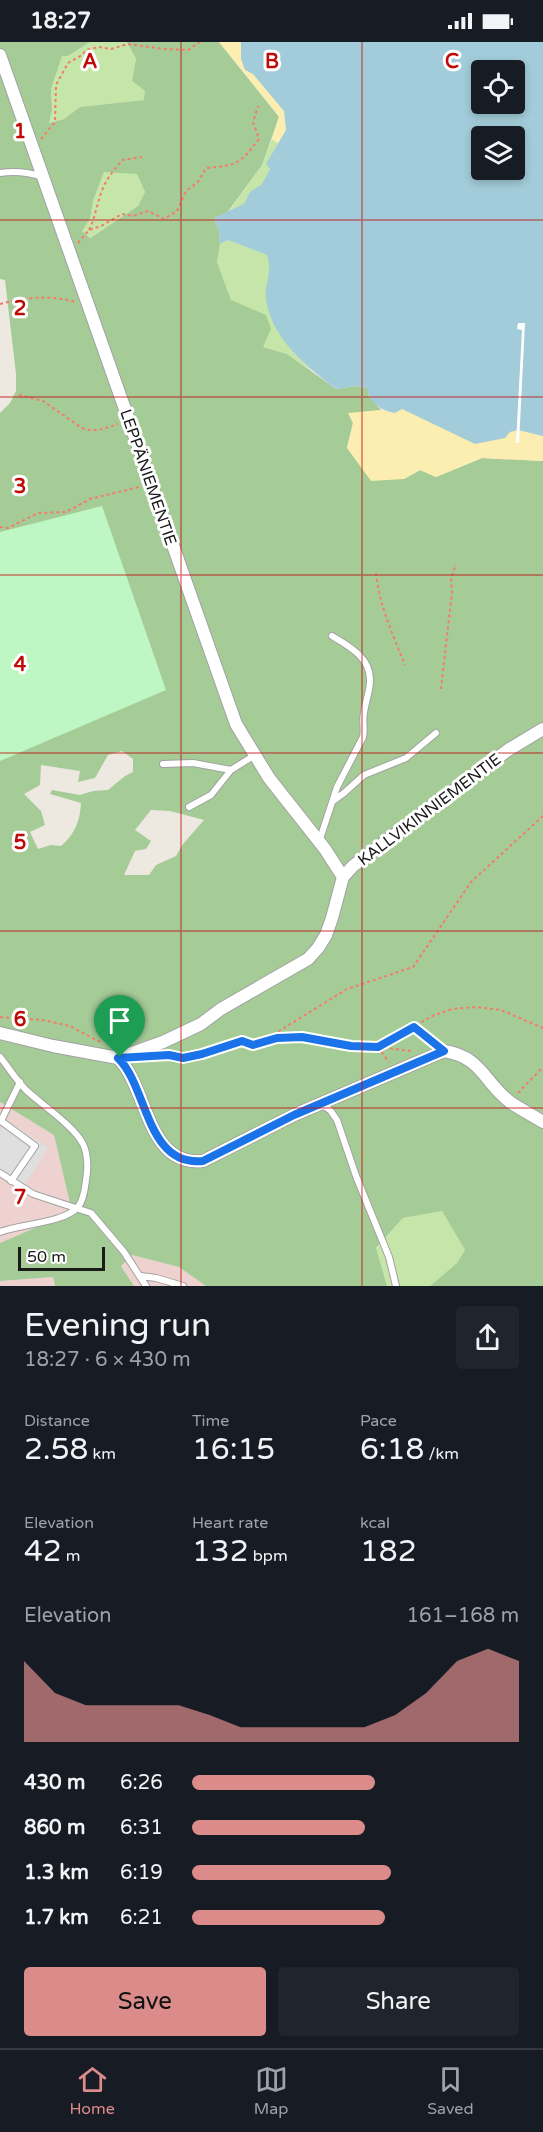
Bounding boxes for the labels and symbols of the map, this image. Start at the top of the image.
text: A [83,50,98,74]
text: B [265,50,279,74]
text: C [445,50,459,74]
text: 1 [14,120,26,144]
text: 2 [14,297,26,321]
street label: LEPPÄNIEMENTIE [115,407,181,548]
text: 3 [14,475,26,499]
text: 4 [14,653,27,677]
street label: KALLVIKINNIEMENTIE [354,749,505,870]
text: 5 [14,831,26,855]
pin [94,995,145,1057]
text: 6 [14,1008,26,1032]
text: 7 [14,1186,26,1210]
scale bar [18,1244,105,1272]

